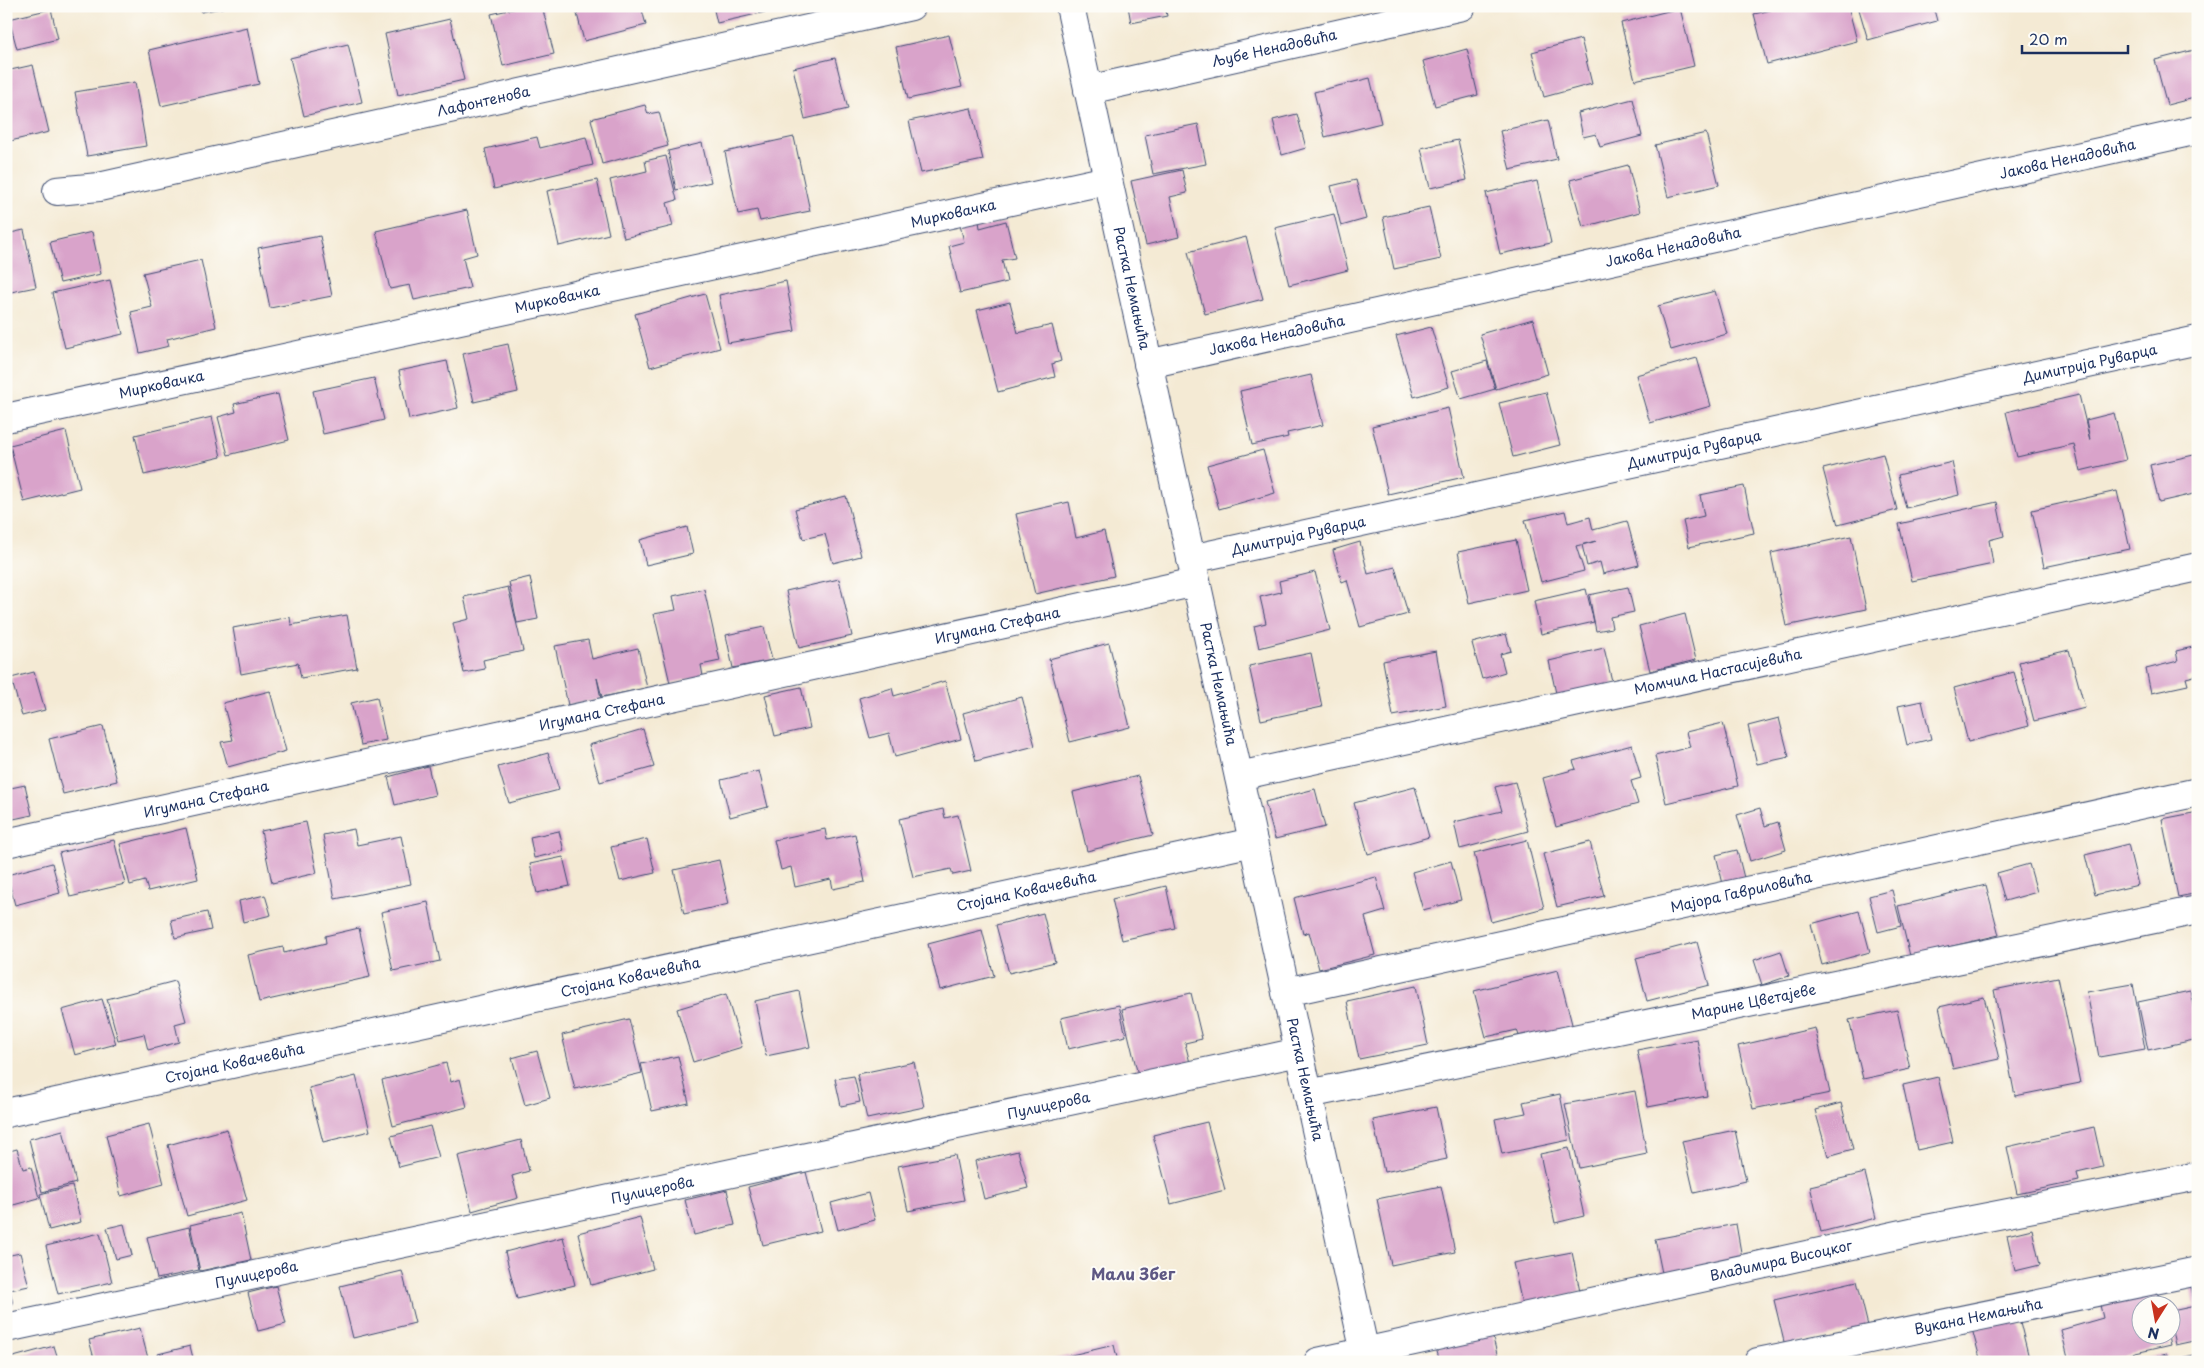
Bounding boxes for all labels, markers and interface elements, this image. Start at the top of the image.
scale bar [2022,22,2128,54]
street label: Љубе Ненадовића [1210,23,1339,72]
text: 20 m [2029,27,2068,50]
street label: Лафонтенова [435,80,532,121]
street label: Јакова Ненадовића [1997,133,2138,184]
street label: Мирковачка [909,194,998,232]
street label: Јакова Ненадовића [1603,221,1743,272]
street label: Растка Немањића [1109,225,1156,352]
street label: Мирковачка [513,279,602,318]
street label: Јакова Ненадовића [1207,309,1347,360]
street label: Димитрија Руварца [2020,338,2159,388]
street label: Мирковачка [117,364,206,403]
street label: Димитрија Руварца [1624,424,1764,474]
street label: Димитрија Руварца [1228,510,1368,560]
street label: Игумана Стефана [933,601,1062,649]
street label: Растка Немањића [1195,620,1243,748]
street label: Момчила Настасијевића [1632,643,1804,700]
street label: Игумана Стефана [537,688,667,736]
street label: Игумана Стефана [142,775,271,823]
street label: Стојана Ковачевића [954,865,1098,916]
street label: Мајора Гавриловића [1668,866,1814,917]
street label: Стојана Ковачевића [559,951,702,1002]
street label: Марине Цветајеве [1689,978,1818,1025]
street label: Растка Немањића [1282,1016,1329,1143]
street label: Стојана Ковачевића [163,1037,306,1088]
street label: Пулицерова [1005,1086,1092,1124]
street label: Пулицерова [609,1170,696,1209]
street label: Владимира Висоцког [1708,1234,1855,1286]
street label: Пулицерова [213,1255,300,1293]
district label: Мали Збег [1091,1261,1176,1285]
street label: Вукана Немањића [1912,1292,2044,1339]
north arrow [2132,1296,2182,1346]
text: N [2146,1322,2161,1345]

